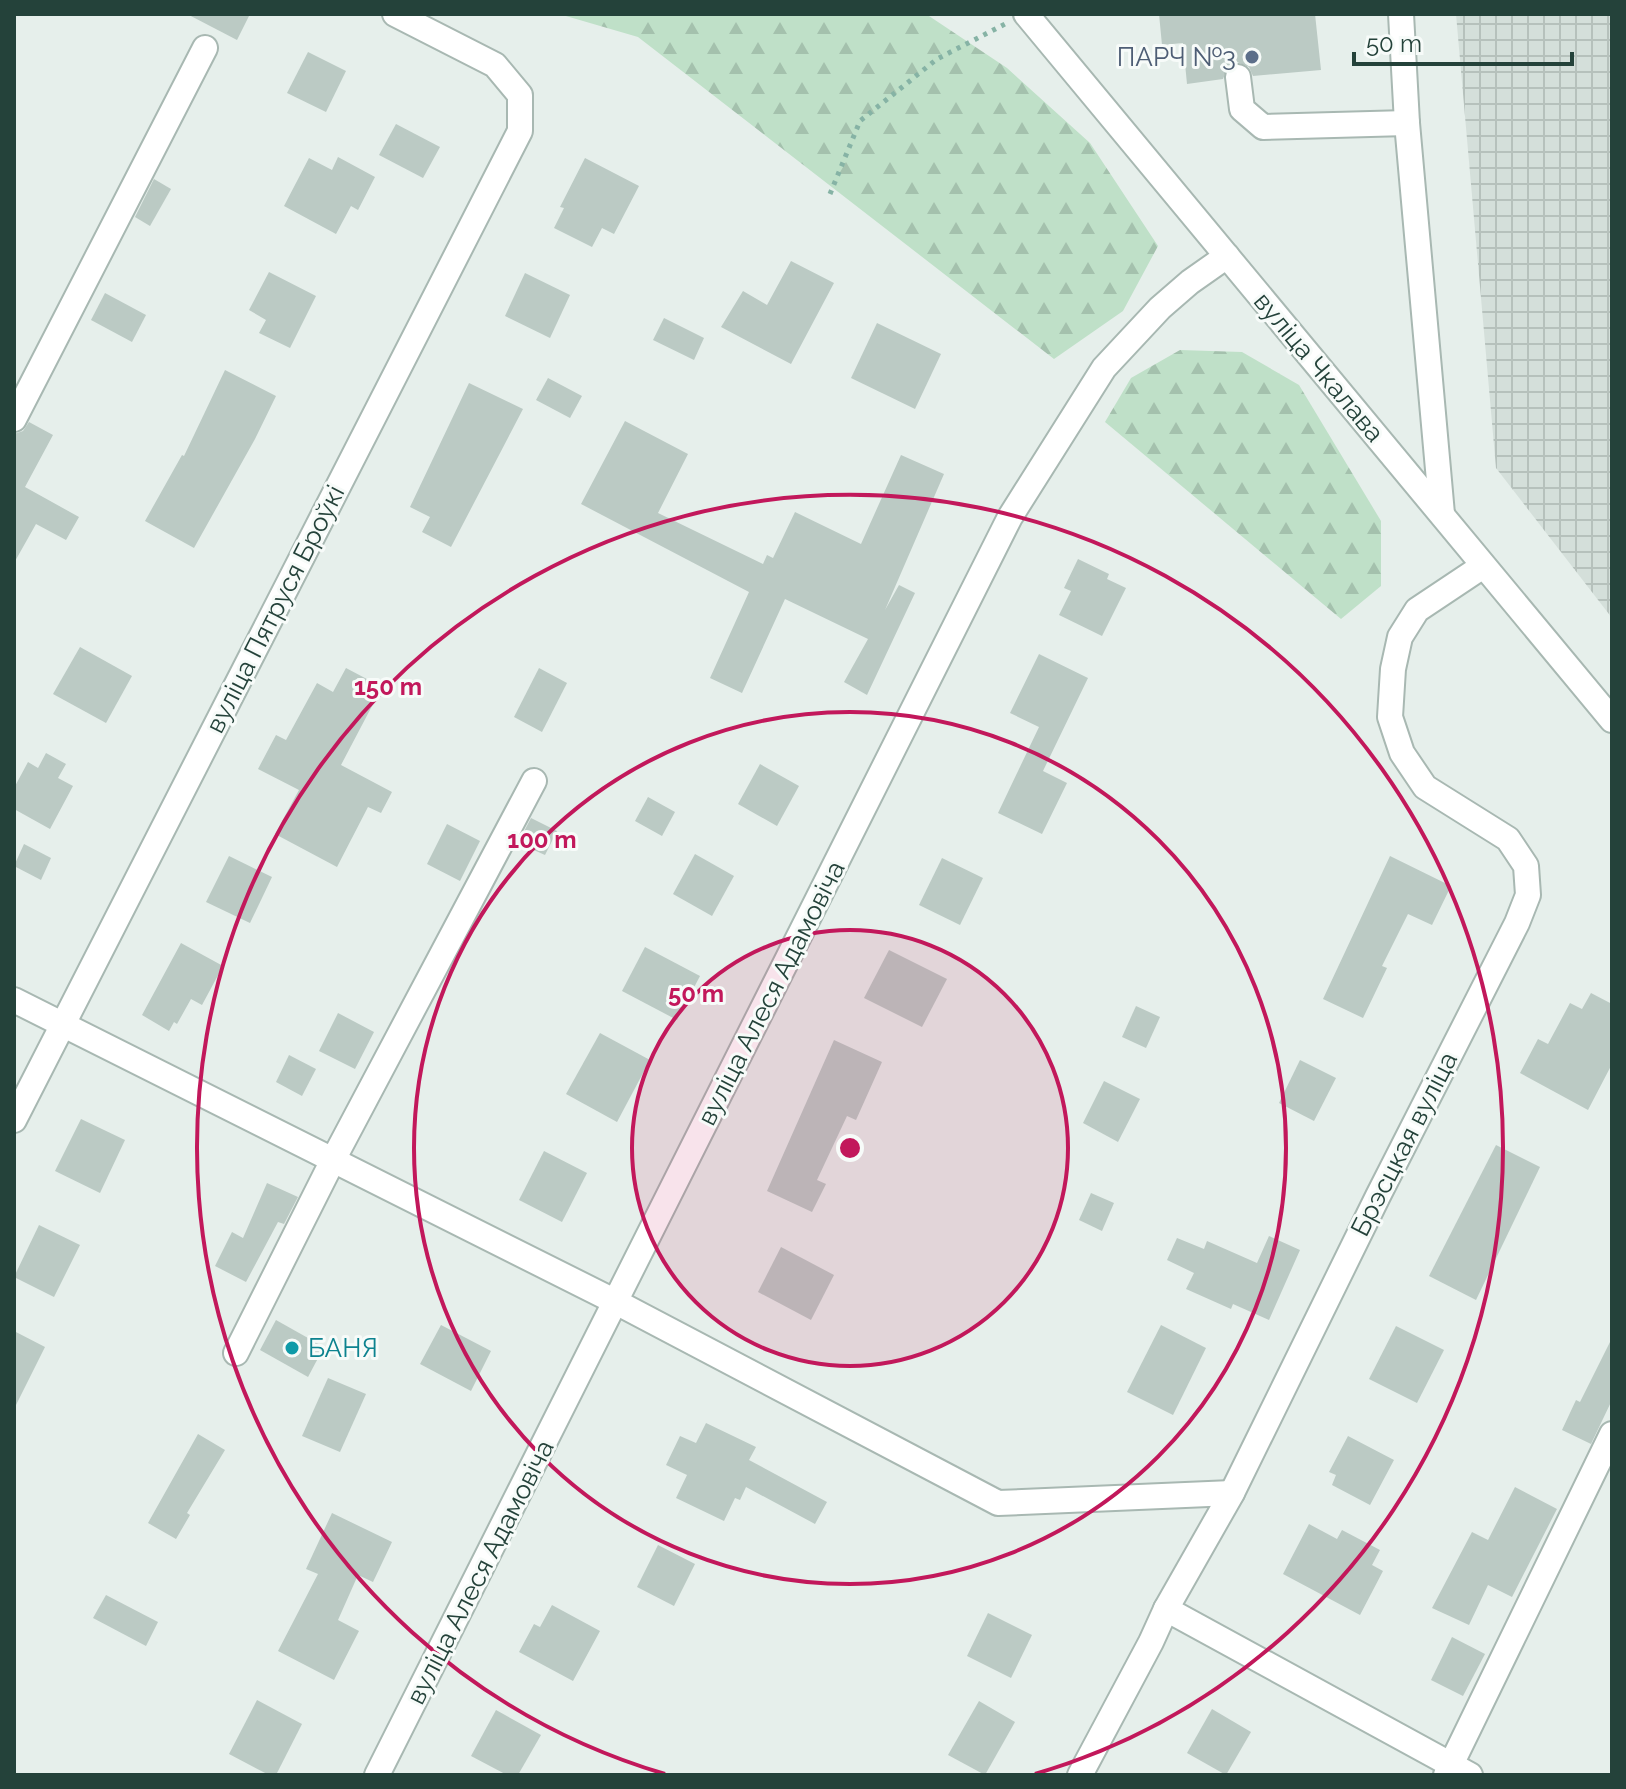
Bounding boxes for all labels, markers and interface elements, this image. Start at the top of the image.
scale bar [1354,16,1572,66]
text: 50 m [1366,29,1422,58]
place label: ПАРЧ №3 [1117,42,1236,72]
marker: ПАРЧ №3 [1243,48,1261,66]
street label: вуліца Чкалава [1248,286,1390,448]
street label: вуліца Пятруся Броўкі [200,480,350,738]
text: 150 m [354,672,422,701]
text: 100 m [507,825,577,854]
street label: вуліца Алеся Адамовіча [691,856,851,1130]
text: 50 m [668,979,724,1008]
street label: Брэсцкая вуліца [1345,1047,1463,1241]
centre of rings [836,1134,864,1162]
place label: БАНЯ [308,1333,378,1363]
marker: БАНЯ [283,1339,301,1357]
street label: вуліца Алеся Адамовіча [400,1435,560,1709]

